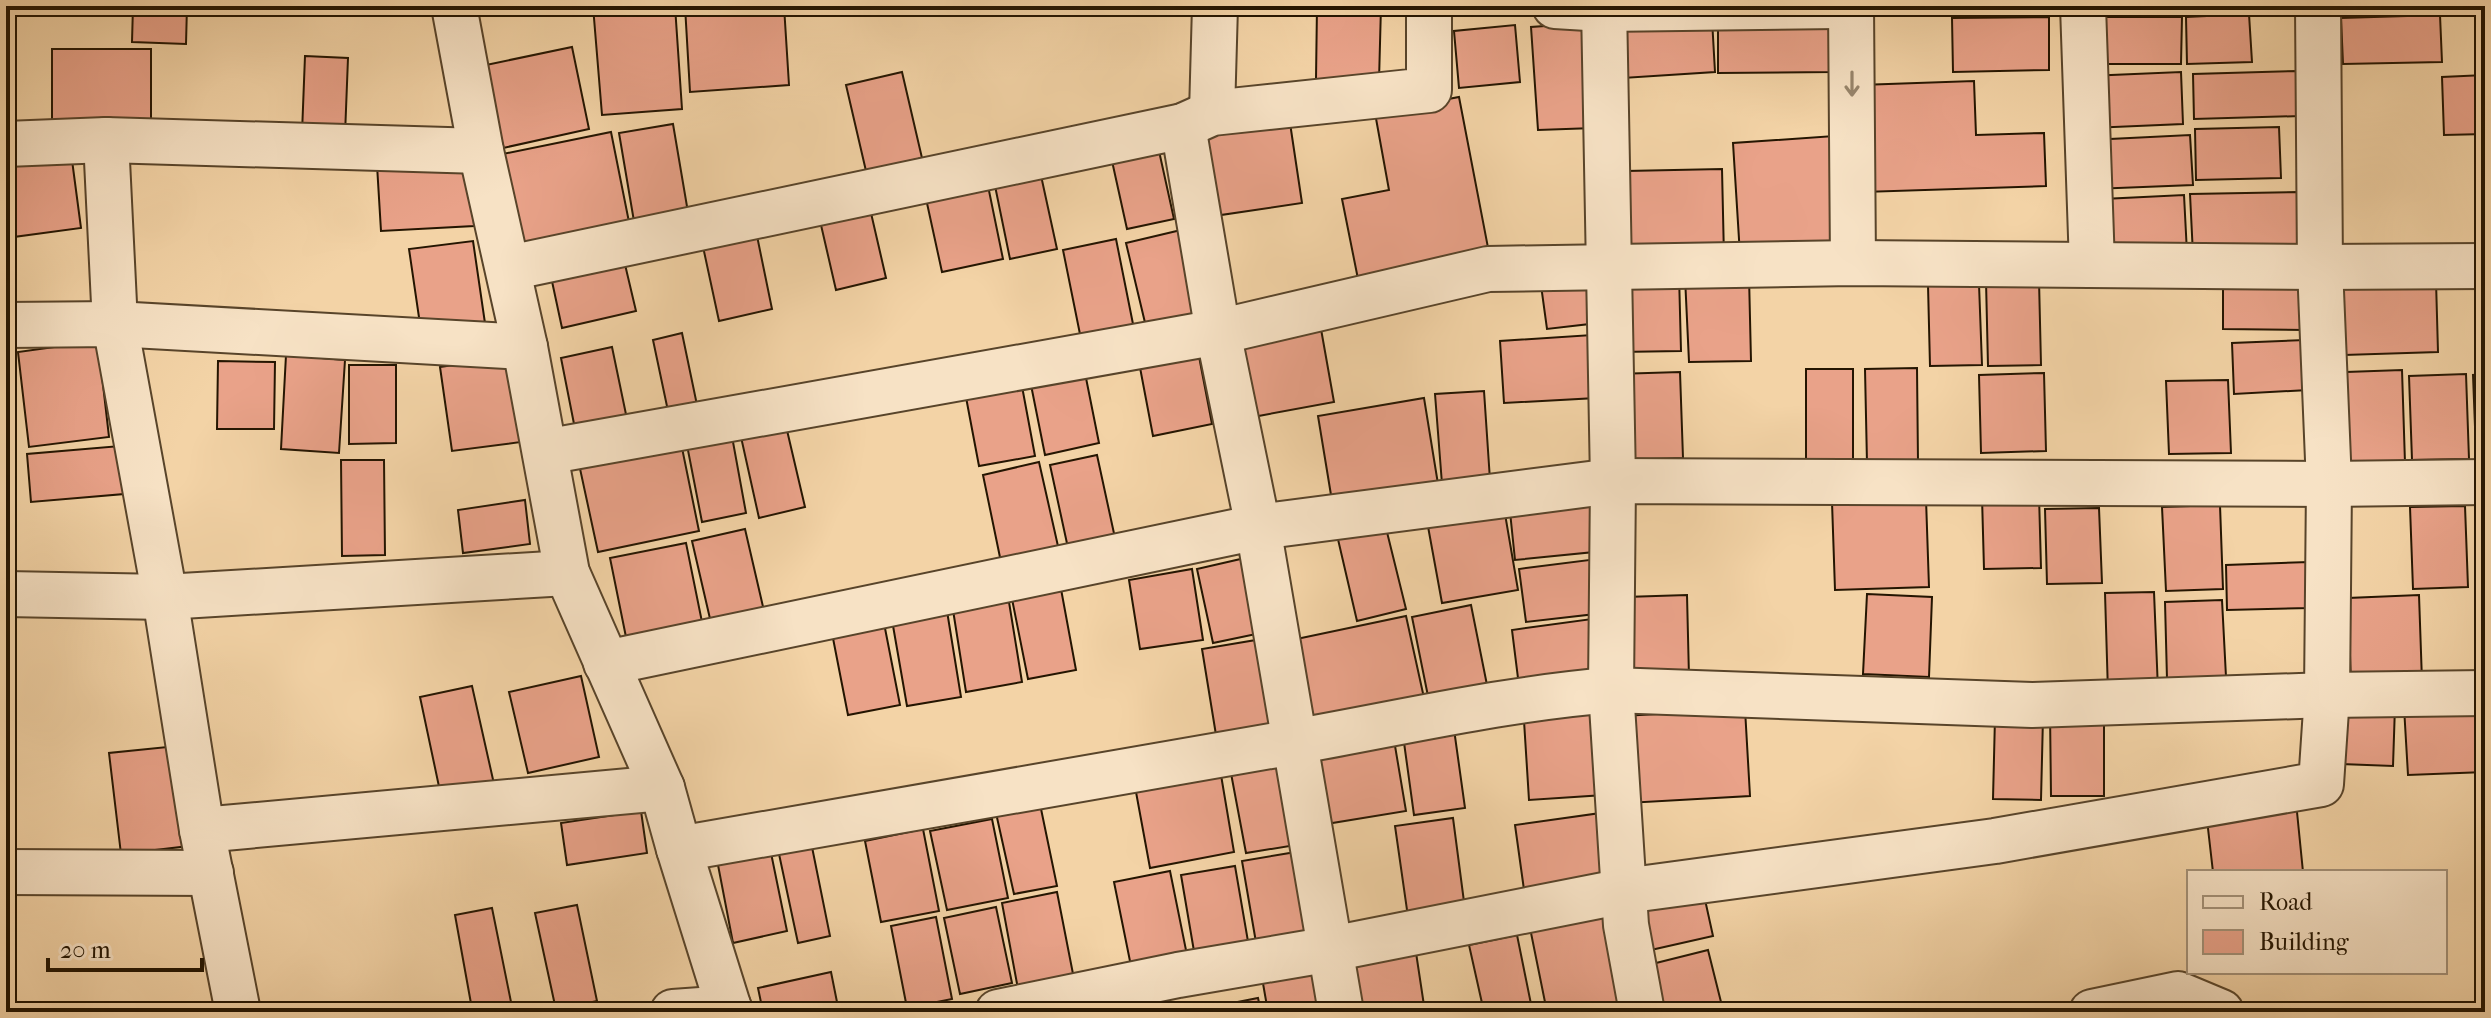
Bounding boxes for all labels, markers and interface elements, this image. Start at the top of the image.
one-way arrow [1844,70,1860,97]
legend [2187,870,2447,974]
text: Road [2259,888,2313,916]
scale bar [48,922,202,972]
text: Building [2259,928,2350,956]
text: 20 m [60,936,111,964]

